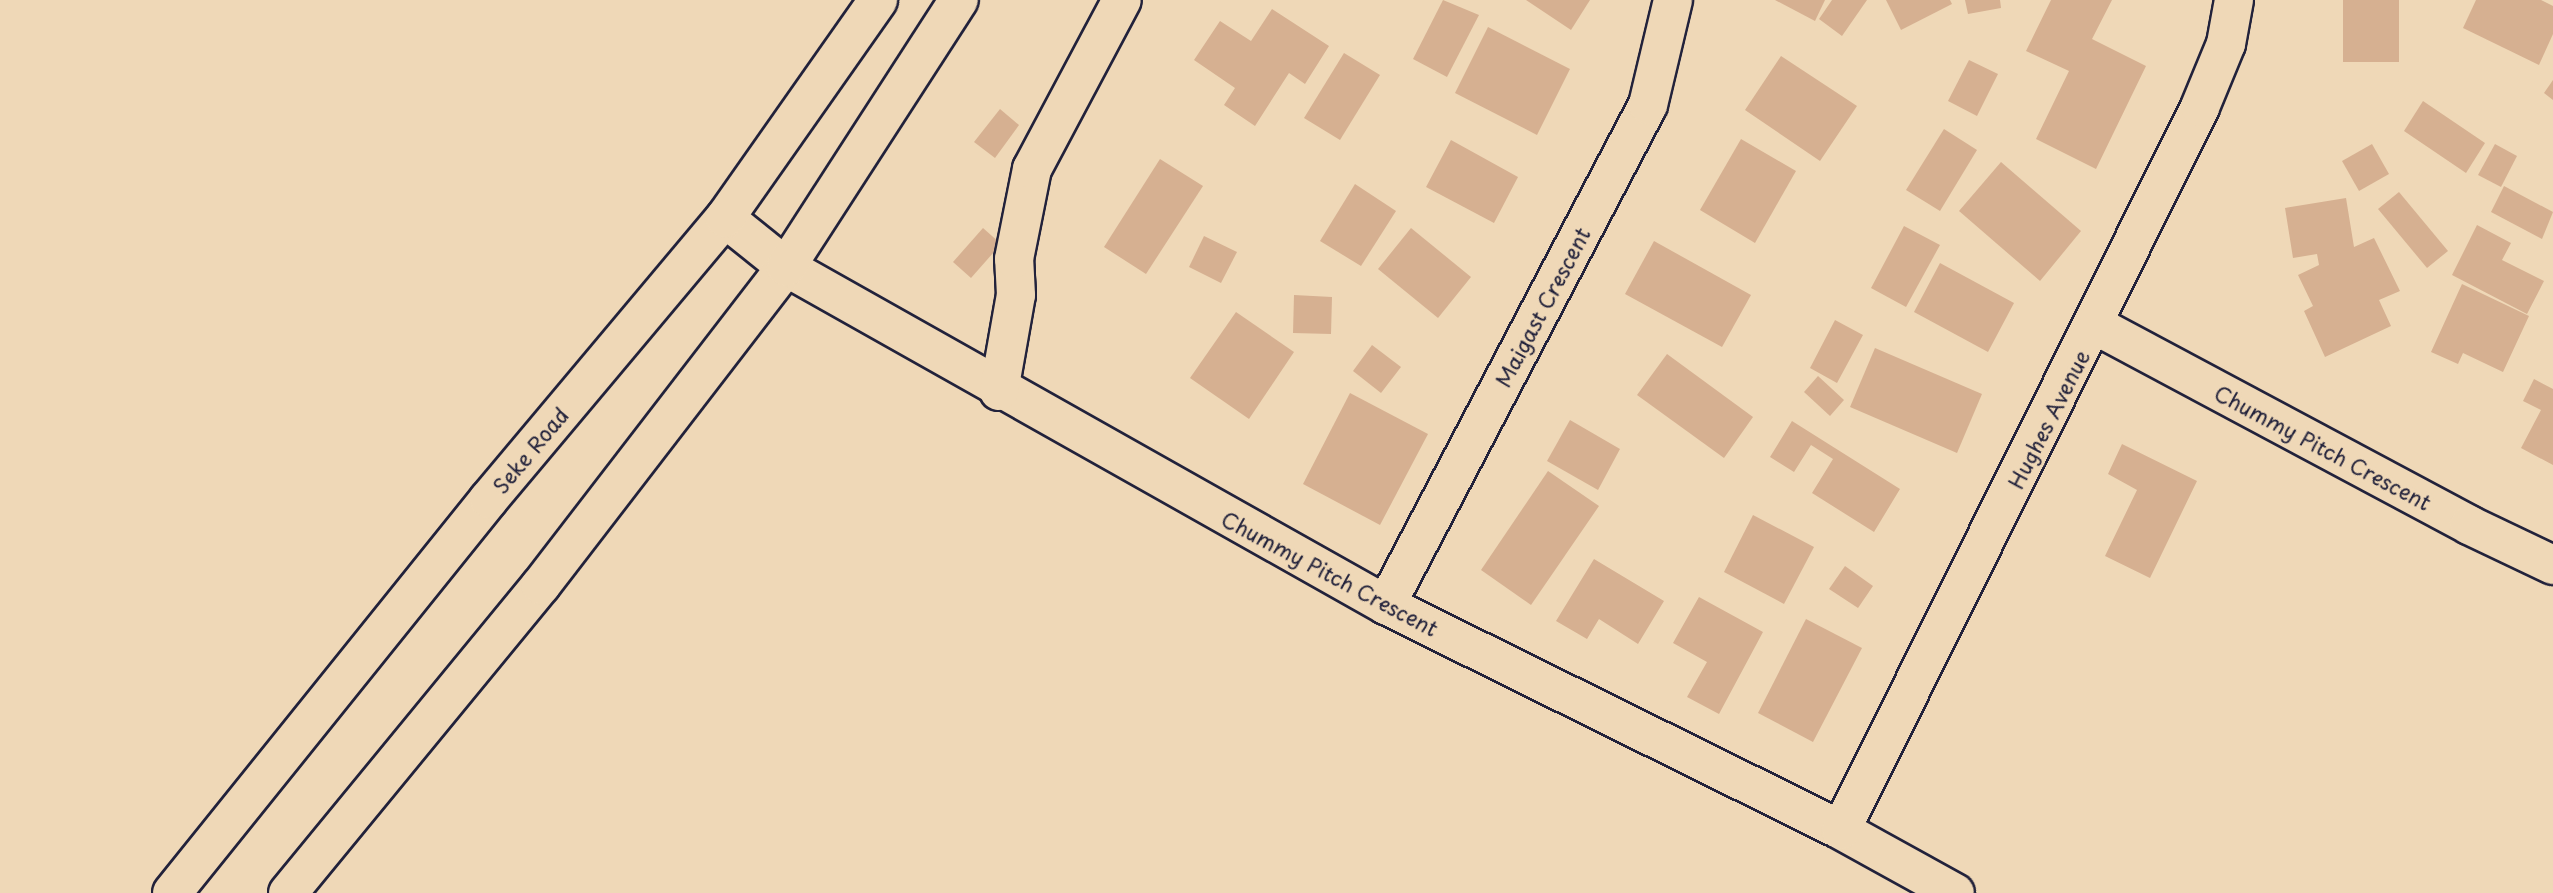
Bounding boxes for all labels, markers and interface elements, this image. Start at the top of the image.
street label: Maigast Crescent [1489,223,1595,391]
street label: Hughes Avenue [2002,346,2094,492]
street label: Chummy Pitch Crescent [2210,379,2436,515]
street label: Seke Road [487,402,573,498]
street label: Chummy Pitch Crescent [1217,505,1443,641]

